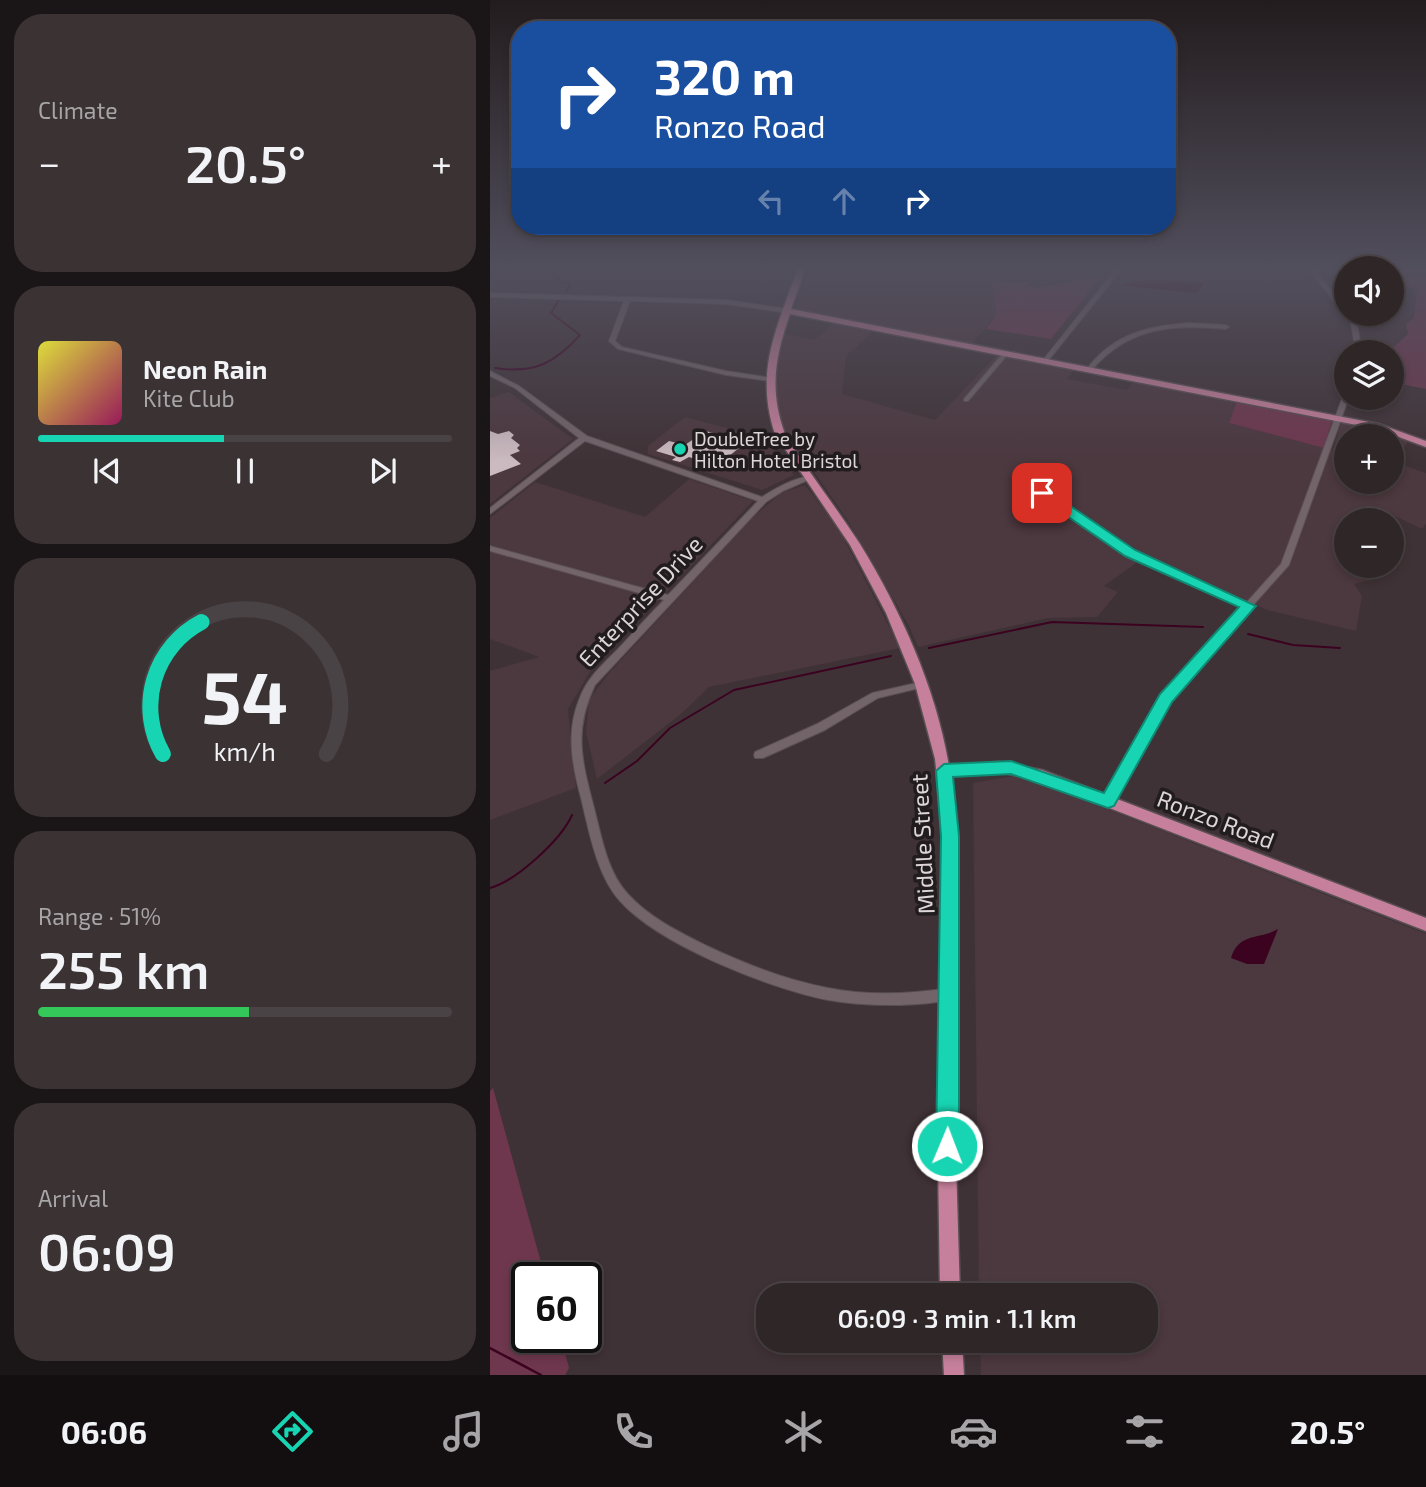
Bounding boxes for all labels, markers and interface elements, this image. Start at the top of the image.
text: 320 m [654,46,795,105]
icon: right [539,49,630,140]
text: Climate [38,96,118,124]
text: Ronzo Road [654,106,826,144]
text: 20.5° [185,131,306,193]
text: − [38,139,60,185]
text: + [431,139,452,185]
icon: left [752,182,790,220]
icon: ahead [825,182,863,220]
icon: right [898,182,936,220]
map controls [1334,256,1404,578]
button: sound [1334,256,1404,326]
button: layers [1334,340,1404,410]
text: Neon Rain [143,353,267,384]
text: Kite Club [143,384,235,412]
button: + [1334,424,1404,494]
place label: DoubleTree by Hilton Hotel Bristol [694,427,858,472]
marker: DoubleTree by Hilton Hotel Bristol [672,441,688,457]
icon: previous [88,452,126,490]
icon: pause [226,452,264,490]
icon: next [364,452,402,490]
pin [1012,463,1072,523]
icon: arrive [1023,474,1061,512]
button: − [1334,508,1404,578]
street label: Enterprise Drive [572,530,708,672]
text: 54 [202,651,288,739]
text: km/h [214,735,276,765]
street label: Middle Street [904,773,940,915]
street label: Ronzo Road [1153,784,1279,854]
text: Range · 51% [38,902,161,930]
text: 255 km [38,937,210,999]
position arrow [910,1109,984,1183]
text: Arrival [38,1184,108,1212]
text: 06:09 [38,1219,176,1281]
speed limit sign: 60 [511,1262,602,1353]
text: 06:09 · 3 min · 1.1 km [837,1302,1077,1333]
icon: directions [268,1407,317,1456]
icon: music [439,1407,488,1456]
icon: phone [609,1407,658,1456]
icon: climate [779,1407,828,1456]
icon: car [949,1407,998,1456]
icon: filters [1120,1407,1169,1456]
text: 06:06 [61,1412,147,1450]
text: 20.5° [1290,1412,1365,1450]

